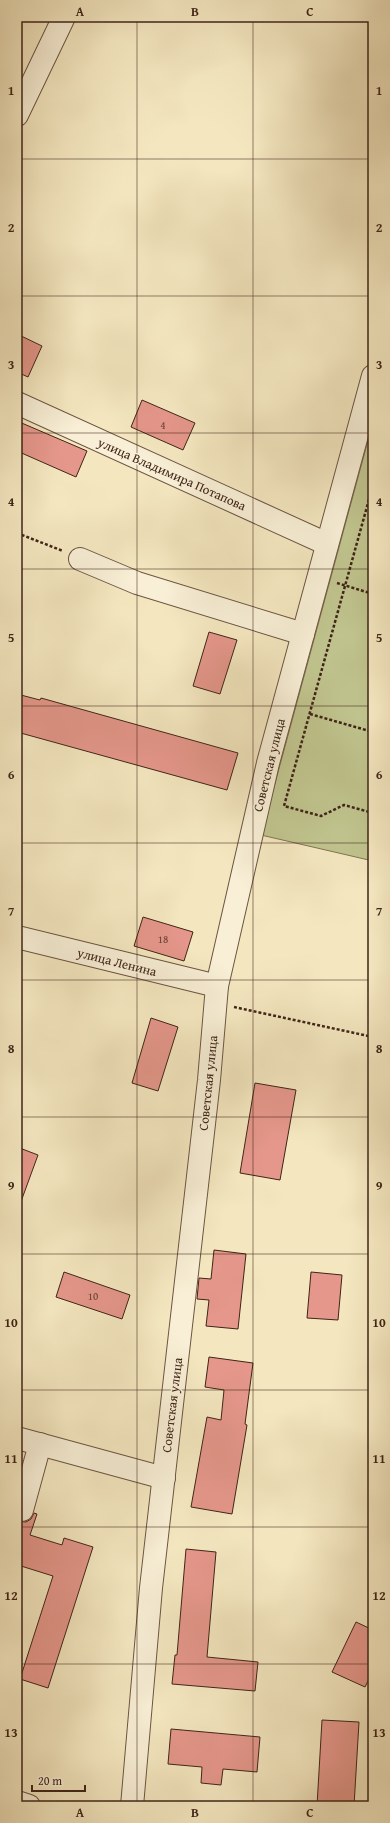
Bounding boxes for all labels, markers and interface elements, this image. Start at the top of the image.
text: A [76,2,85,21]
text: B [191,2,199,21]
text: C [306,2,314,21]
text: 1 [8,81,14,100]
text: 1 [376,81,382,100]
text: 2 [8,218,15,237]
text: 2 [376,218,383,237]
text: 3 [8,355,14,374]
text: 3 [376,355,382,374]
house number: 4 [160,417,166,433]
street label: улица Владимира Потапова [94,432,250,516]
text: 4 [8,492,15,511]
text: 4 [376,492,383,511]
text: 5 [8,628,15,647]
text: 5 [376,628,383,647]
street label: Советская улица [248,715,290,814]
text: 6 [8,765,15,784]
text: 6 [376,765,383,784]
text: 7 [8,902,15,921]
text: 7 [376,902,383,921]
house number: 18 [158,931,168,947]
street label: улица Ленина [74,943,160,981]
street label: Советская улица [194,1034,223,1132]
text: 8 [8,1039,15,1058]
text: 8 [376,1039,383,1058]
text: 9 [8,1176,15,1195]
text: 9 [376,1176,383,1195]
house number: 10 [88,1288,98,1304]
text: 10 [4,1313,18,1332]
text: 10 [372,1313,386,1332]
street label: Советская улица [157,1356,187,1454]
text: 11 [4,1449,18,1468]
text: 11 [372,1449,386,1468]
text: 12 [4,1586,18,1605]
text: 12 [372,1586,386,1605]
text: 13 [4,1723,18,1742]
text: 13 [372,1723,386,1742]
scale bar [32,1767,85,1793]
text: 20 m [38,1772,62,1789]
text: A [76,1803,85,1822]
text: B [191,1803,199,1822]
text: C [306,1803,314,1822]

